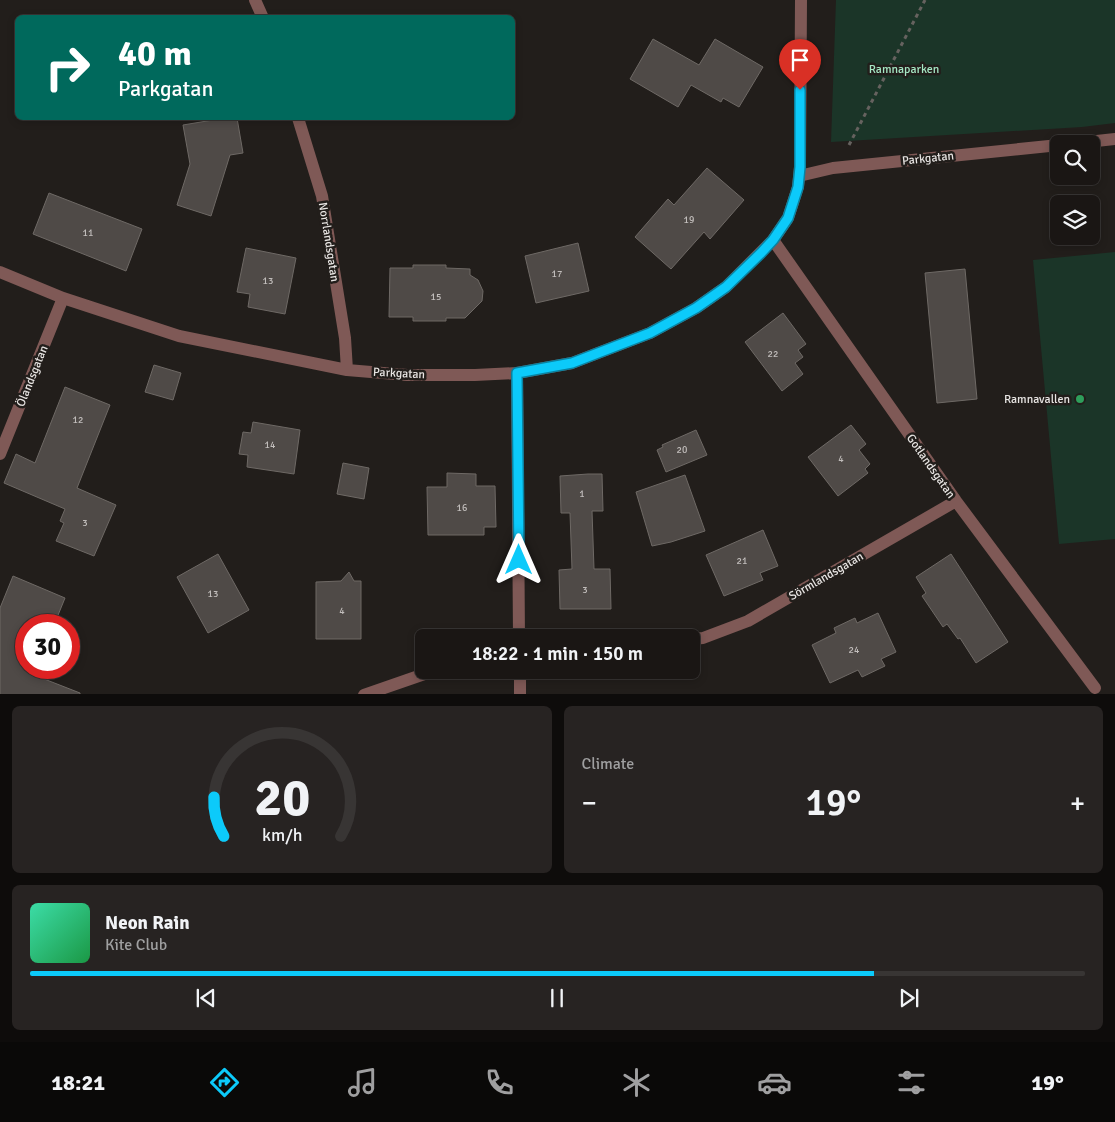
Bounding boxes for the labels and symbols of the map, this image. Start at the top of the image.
pin [779,39,821,90]
park label: Ramnaparken [869,62,939,77]
street label: Parkgatan [901,148,955,169]
street label: Norrlandsgatan [315,201,342,283]
house number: 19 [684,214,694,226]
house number: 11 [83,227,93,239]
house number: 17 [552,268,562,280]
house number: 13 [263,275,273,287]
house number: 15 [431,291,441,303]
street label: Ölandsgatan [13,343,52,409]
house number: 22 [768,348,778,360]
street label: Parkgatan [373,365,425,382]
place label: Ramnavallen [1004,392,1070,407]
marker: Ramnavallen [1074,393,1086,405]
house number: 12 [73,414,83,426]
street label: Gotlandsgatan [903,431,958,501]
house number: 14 [265,439,276,451]
house number: 20 [677,444,687,456]
house number: 4 [838,453,844,465]
house number: 1 [579,488,585,500]
house number: 16 [457,502,467,514]
house number: 3 [82,517,88,529]
position arrow [492,533,544,585]
street label: Sörmlandsgatan [786,549,866,604]
house number: 21 [737,555,747,567]
house number: 3 [582,584,588,596]
house number: 13 [208,588,218,600]
house number: 4 [339,605,345,617]
speed limit sign: 30 [15,614,80,679]
house number: 24 [849,644,860,656]

